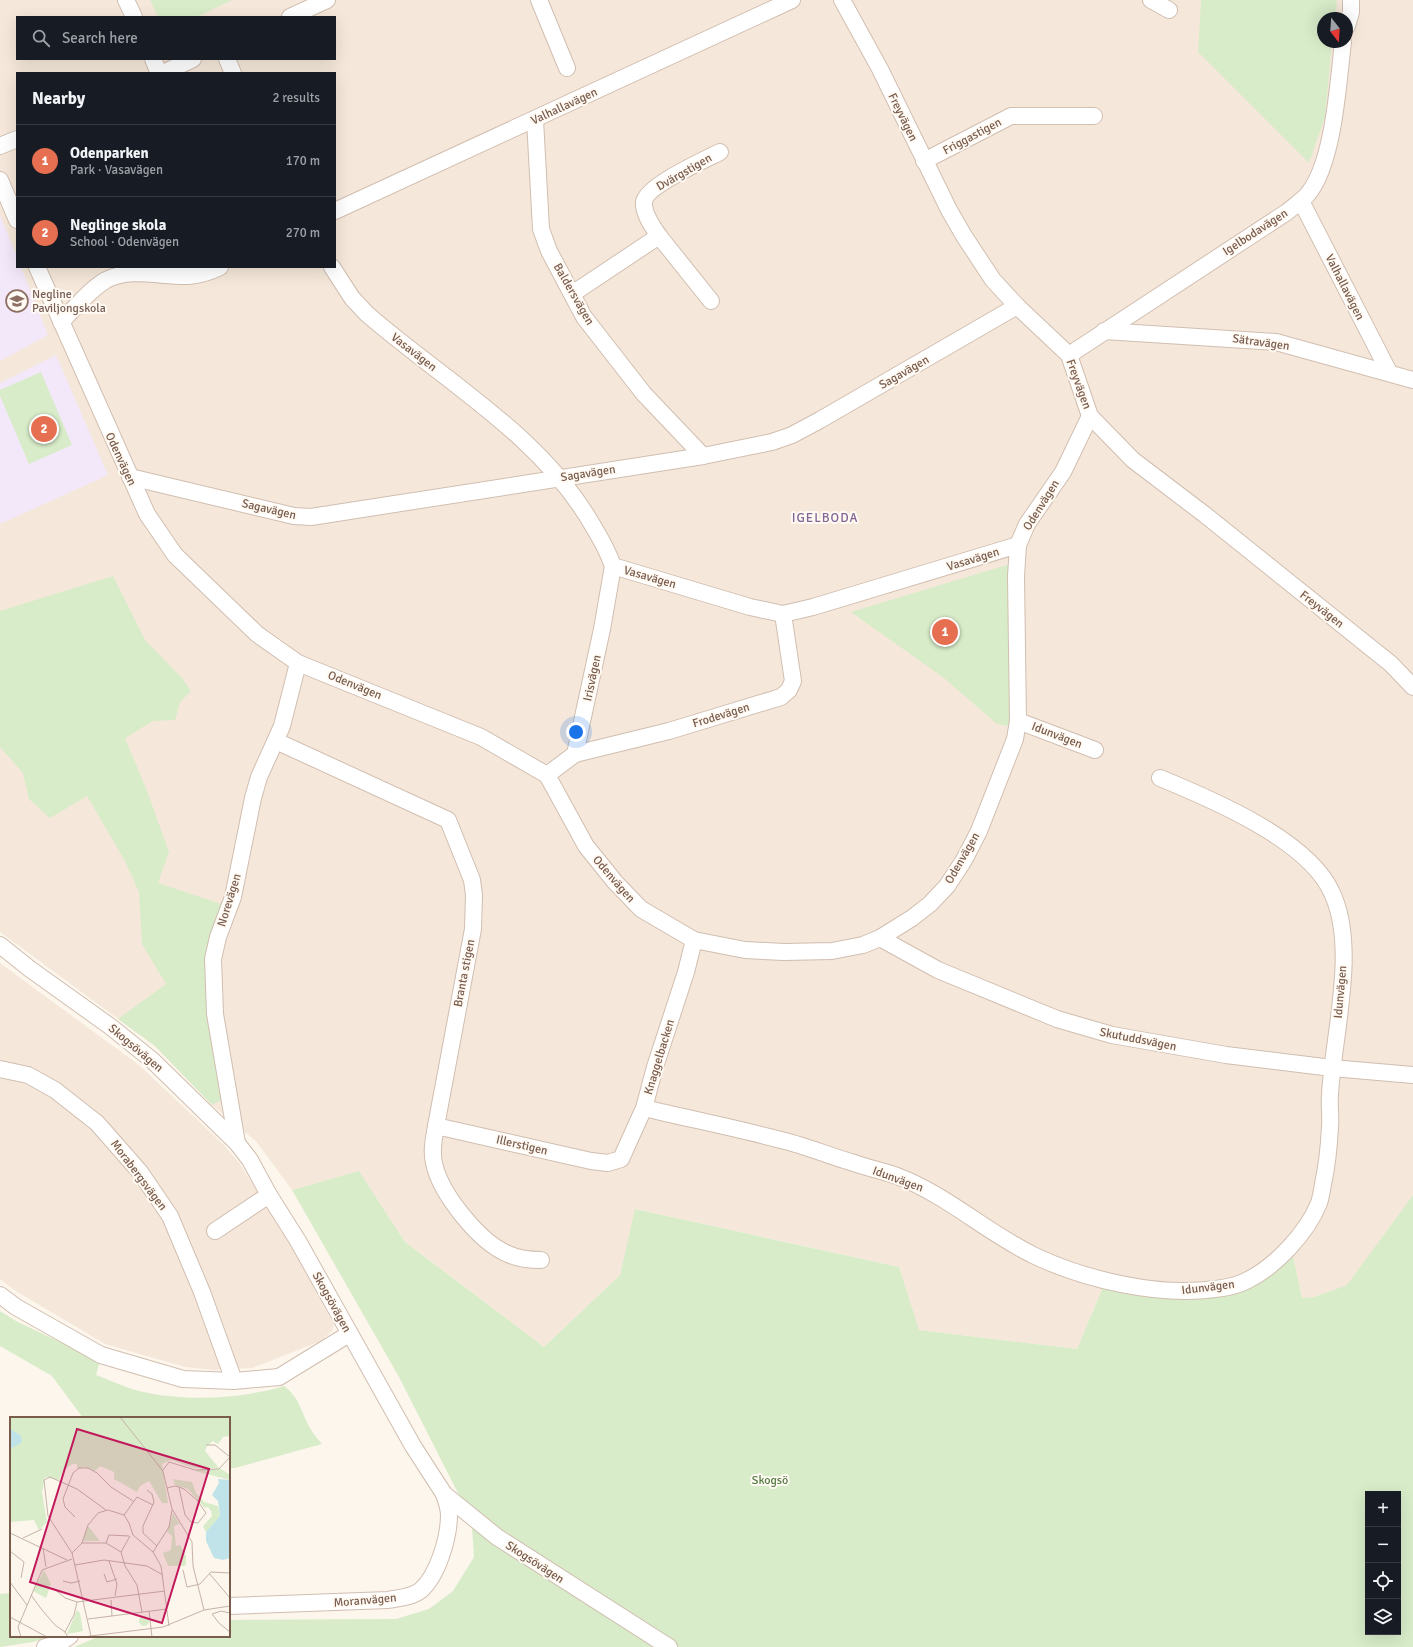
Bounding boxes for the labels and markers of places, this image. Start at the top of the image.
place label: Negline Paviljongskola [32,287,106,316]
school or university icon: Negline Paviljongskola [4,288,30,314]
pin: 2 [31,414,57,444]
pin: 1 [932,617,958,647]

